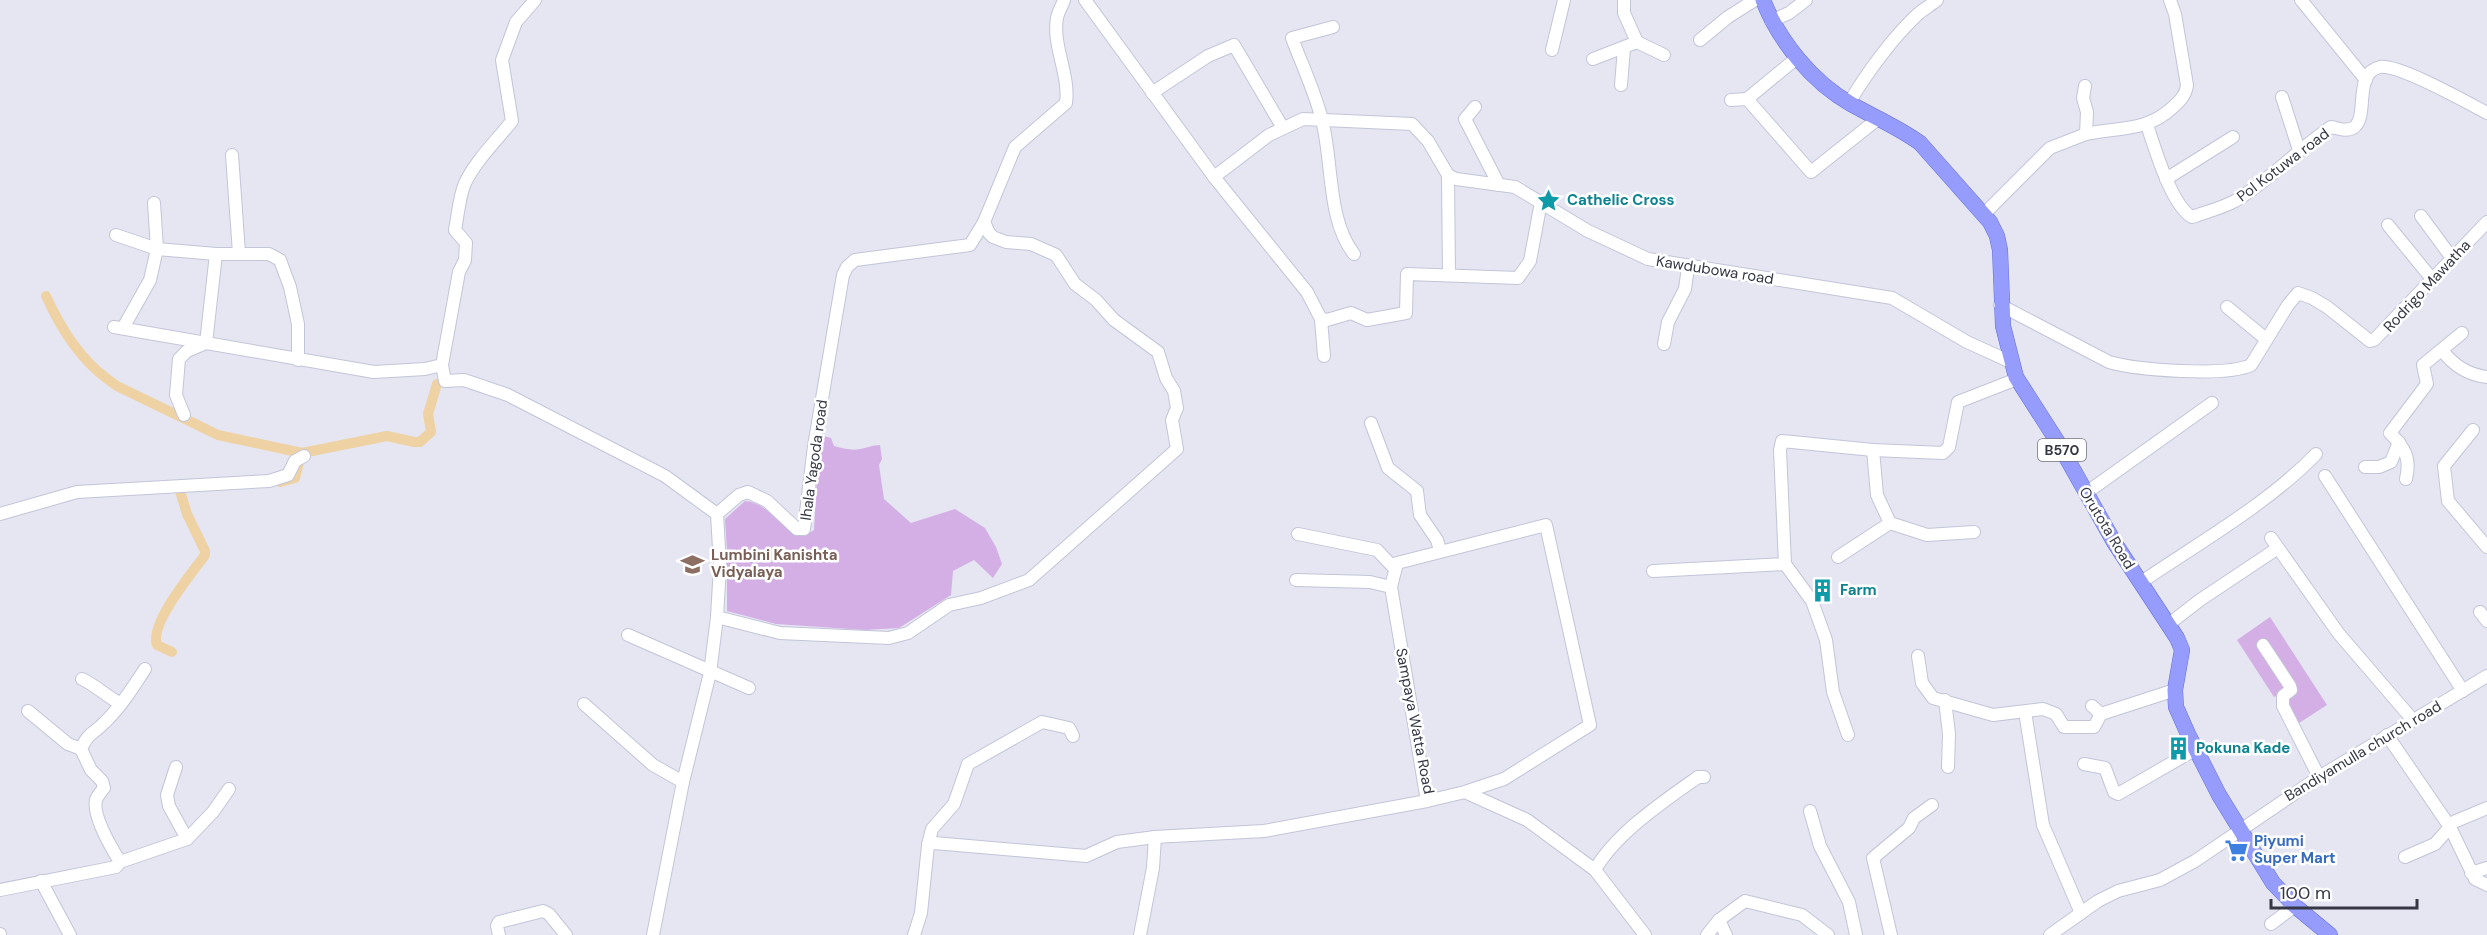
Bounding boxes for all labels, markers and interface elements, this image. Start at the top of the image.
street label: Pol Kotuwa road [2233,124,2333,206]
place icon: Cathelic Cross [1536,187,1562,213]
place label: Cathelic Cross [1567,190,1675,210]
street label: Rodrigo Mawatha [2379,236,2475,336]
street label: Kawdubowa road [1655,251,1775,289]
street label: Ihala Yagoda road [796,398,832,522]
road number: B570 [2038,439,2086,461]
street label: Orutota Road [2074,483,2140,573]
place label: Lumbini Kanishta Vidyalaya [711,545,838,582]
school or university icon: Lumbini Kanishta Vidyalaya [680,551,706,577]
building icon: Farm [1809,577,1835,603]
place label: Farm [1840,580,1877,600]
street label: Sampaya Watta Road [1391,646,1439,796]
street label: Bandiyamulla church road [2281,696,2445,806]
building icon: Pokuna Kade [2165,735,2191,761]
place label: Pokuna Kade [2196,738,2290,758]
place label: Piyumi Super Mart [2254,831,2336,868]
supermarket icon: Piyumi Super Mart [2223,837,2249,863]
scale bar [2271,872,2416,910]
text: 100 m [2280,881,2331,905]

